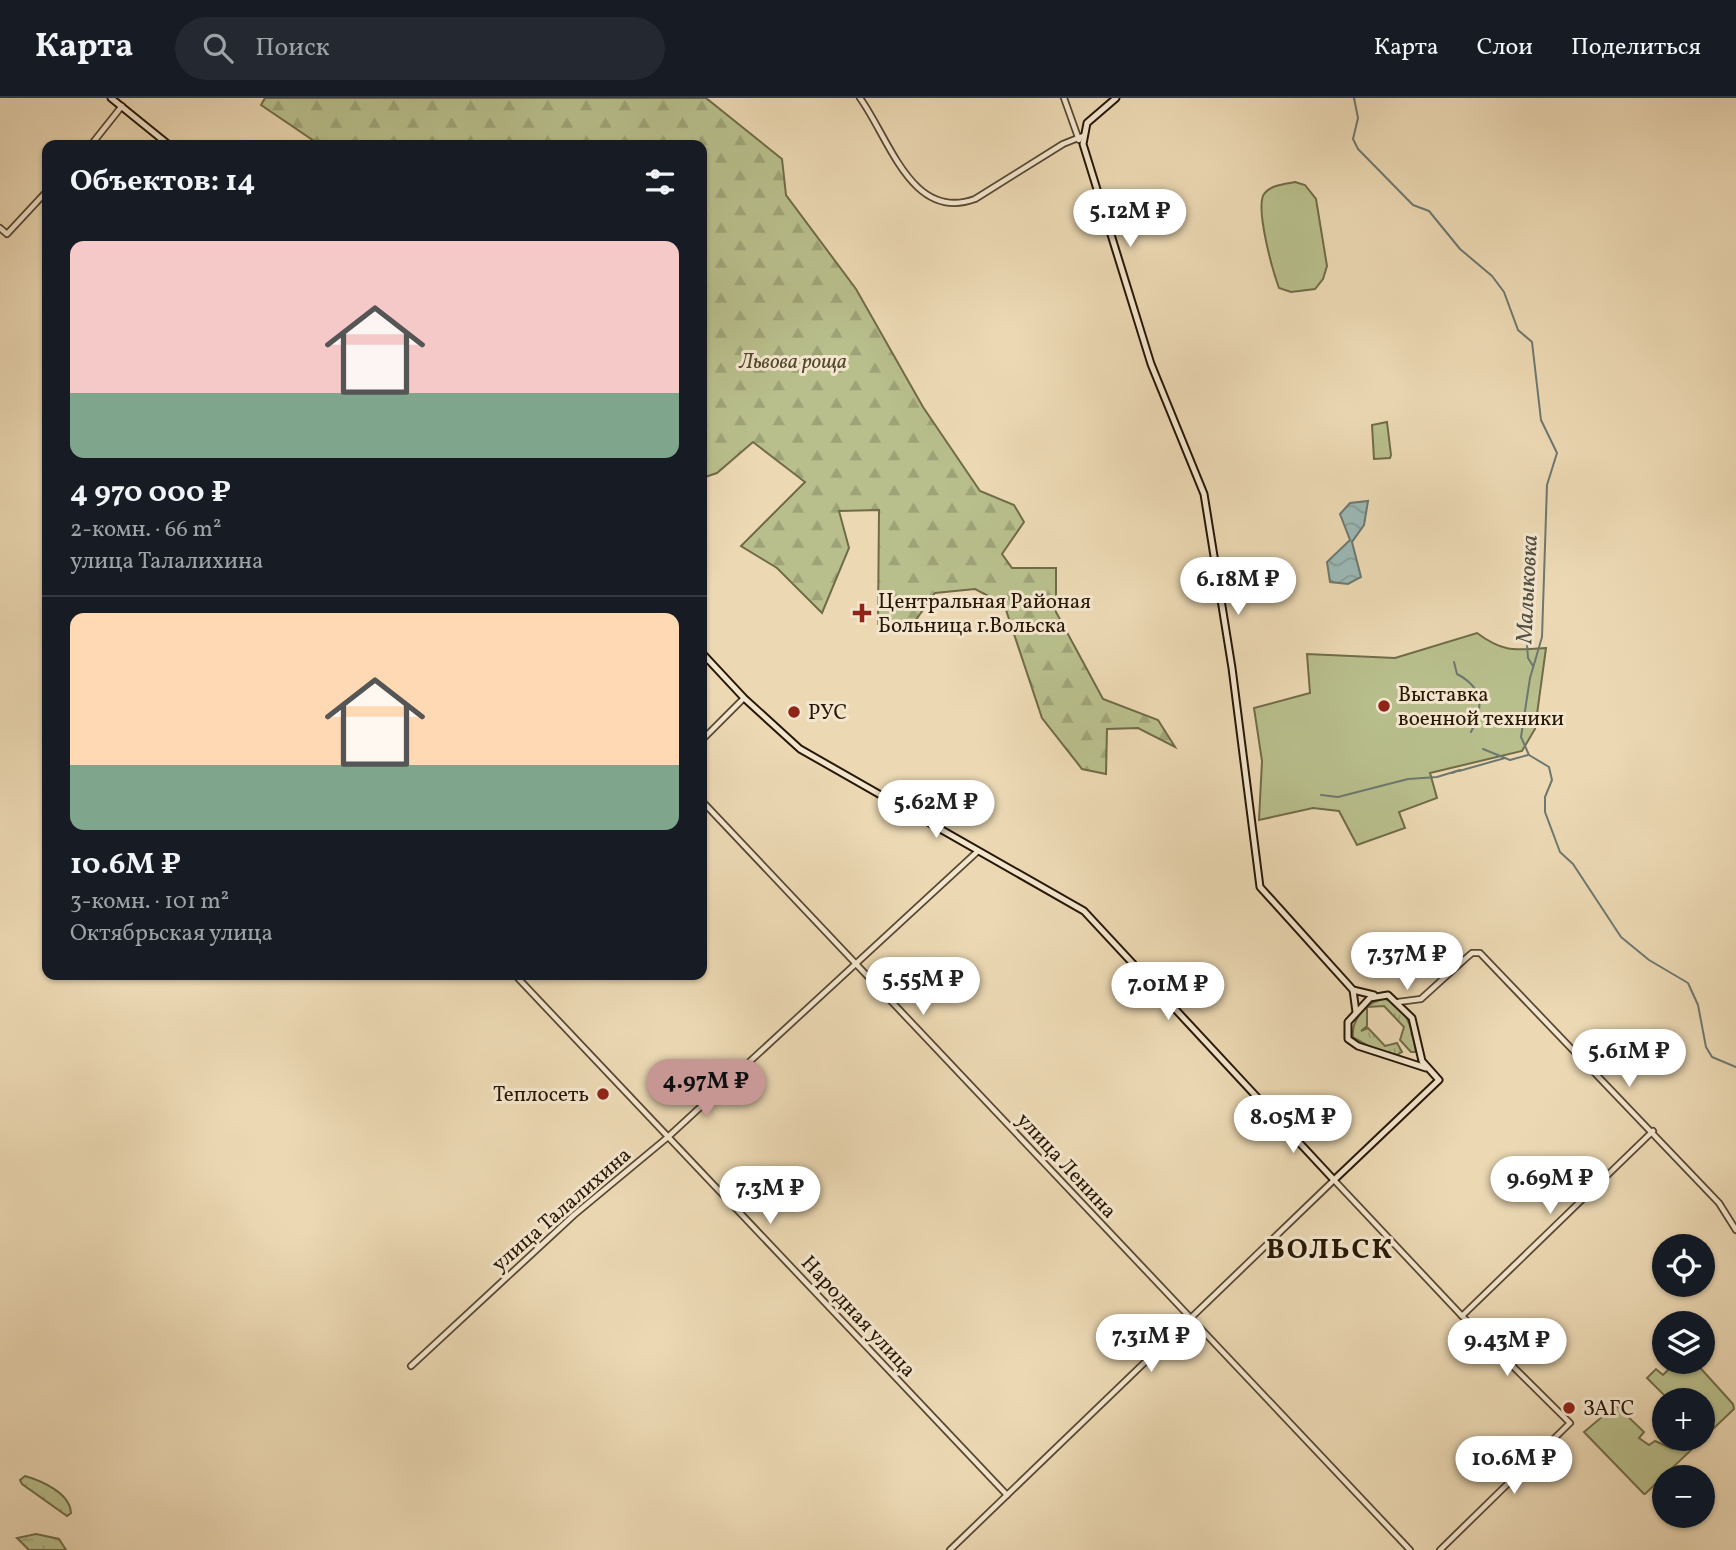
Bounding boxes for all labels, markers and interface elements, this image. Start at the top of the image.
search box [175,17,665,80]
text: Карта [35,25,133,71]
icon: search [199,29,237,67]
text: Поиск [255,30,330,66]
text: Карта [1374,31,1439,65]
text: Слои [1477,31,1533,65]
text: Поделиться [1571,31,1701,65]
text: Объектов: 14 [70,161,255,203]
icon: filters [641,163,679,201]
pin: 5.12M ₽ [1065,190,1195,249]
text: 5.12M ₽ [1089,196,1171,228]
icon: home [312,287,438,413]
park label: Львова роща [738,348,847,377]
text: 4 970 000 ₽ [70,472,231,514]
text: 2-комн. · 66 m² [70,514,221,546]
water label: Малыковка [1509,534,1547,645]
text: улица Талалихина [70,546,264,578]
pin: 6.18M ₽ [1173,558,1303,617]
text: 6.18M ₽ [1196,564,1280,596]
place label: Центральная Районая Больница г.Вольска [878,588,1091,641]
marker: Центральная Районая Больница г.Вольска [852,603,872,623]
icon: home [312,659,438,785]
place label: Выставка военной техники [1398,681,1564,734]
marker: Выставка военной техники [1376,698,1392,714]
place label: РУС [808,699,847,728]
marker: РУС [786,704,802,720]
pin: 5.62M ₽ [871,780,1001,840]
text: 5.62M ₽ [894,787,978,819]
text: 10.6M ₽ [70,844,181,886]
text: 3-комн. · 101 m² [70,886,229,918]
text: Октябрьская улица [70,918,273,950]
pin: 7.37M ₽ [1342,932,1472,992]
text: 7.37M ₽ [1367,939,1447,971]
pin: 5.55M ₽ [858,958,988,1017]
pin: 7.01M ₽ [1103,962,1233,1022]
text: 5.55M ₽ [882,964,964,996]
text: 7.01M ₽ [1127,969,1209,1001]
pin: 5.61M ₽ [1564,1030,1694,1089]
text: 5.61M ₽ [1588,1036,1670,1068]
pin: 4.97M ₽ [641,1060,771,1119]
text: 4.97M ₽ [663,1066,749,1098]
place label: Теплосеть [493,1081,589,1110]
marker: Теплосеть [595,1086,611,1102]
pin: 8.05M ₽ [1228,1096,1358,1155]
text: 8.05M ₽ [1250,1102,1336,1134]
street label: улица Ленина [1009,1107,1123,1226]
street label: улица Талалихина [486,1141,638,1279]
pin: 9.69M ₽ [1485,1156,1615,1216]
text: 9.69M ₽ [1506,1163,1594,1195]
pin: 7.3M ₽ [713,1166,827,1226]
text: 7.3M ₽ [735,1173,805,1205]
district label: ВОЛЬСК [1266,1231,1394,1270]
map controls [1652,1234,1715,1528]
button: locate [1652,1234,1715,1297]
street label: Народная улица [794,1250,922,1384]
button: layers [1652,1311,1715,1374]
pin: 7.31M ₽ [1086,1314,1216,1374]
pin: 9.43M ₽ [1442,1318,1572,1378]
text: 7.31M ₽ [1112,1321,1190,1353]
text: 9.43M ₽ [1464,1325,1550,1357]
button: + [1652,1388,1715,1451]
place label: ЗАГС [1583,1395,1634,1424]
marker: ЗАГС [1561,1400,1577,1416]
pin: 10.6M ₽ [1449,1436,1579,1496]
text: 10.6M ₽ [1471,1443,1557,1475]
button: − [1652,1465,1715,1528]

